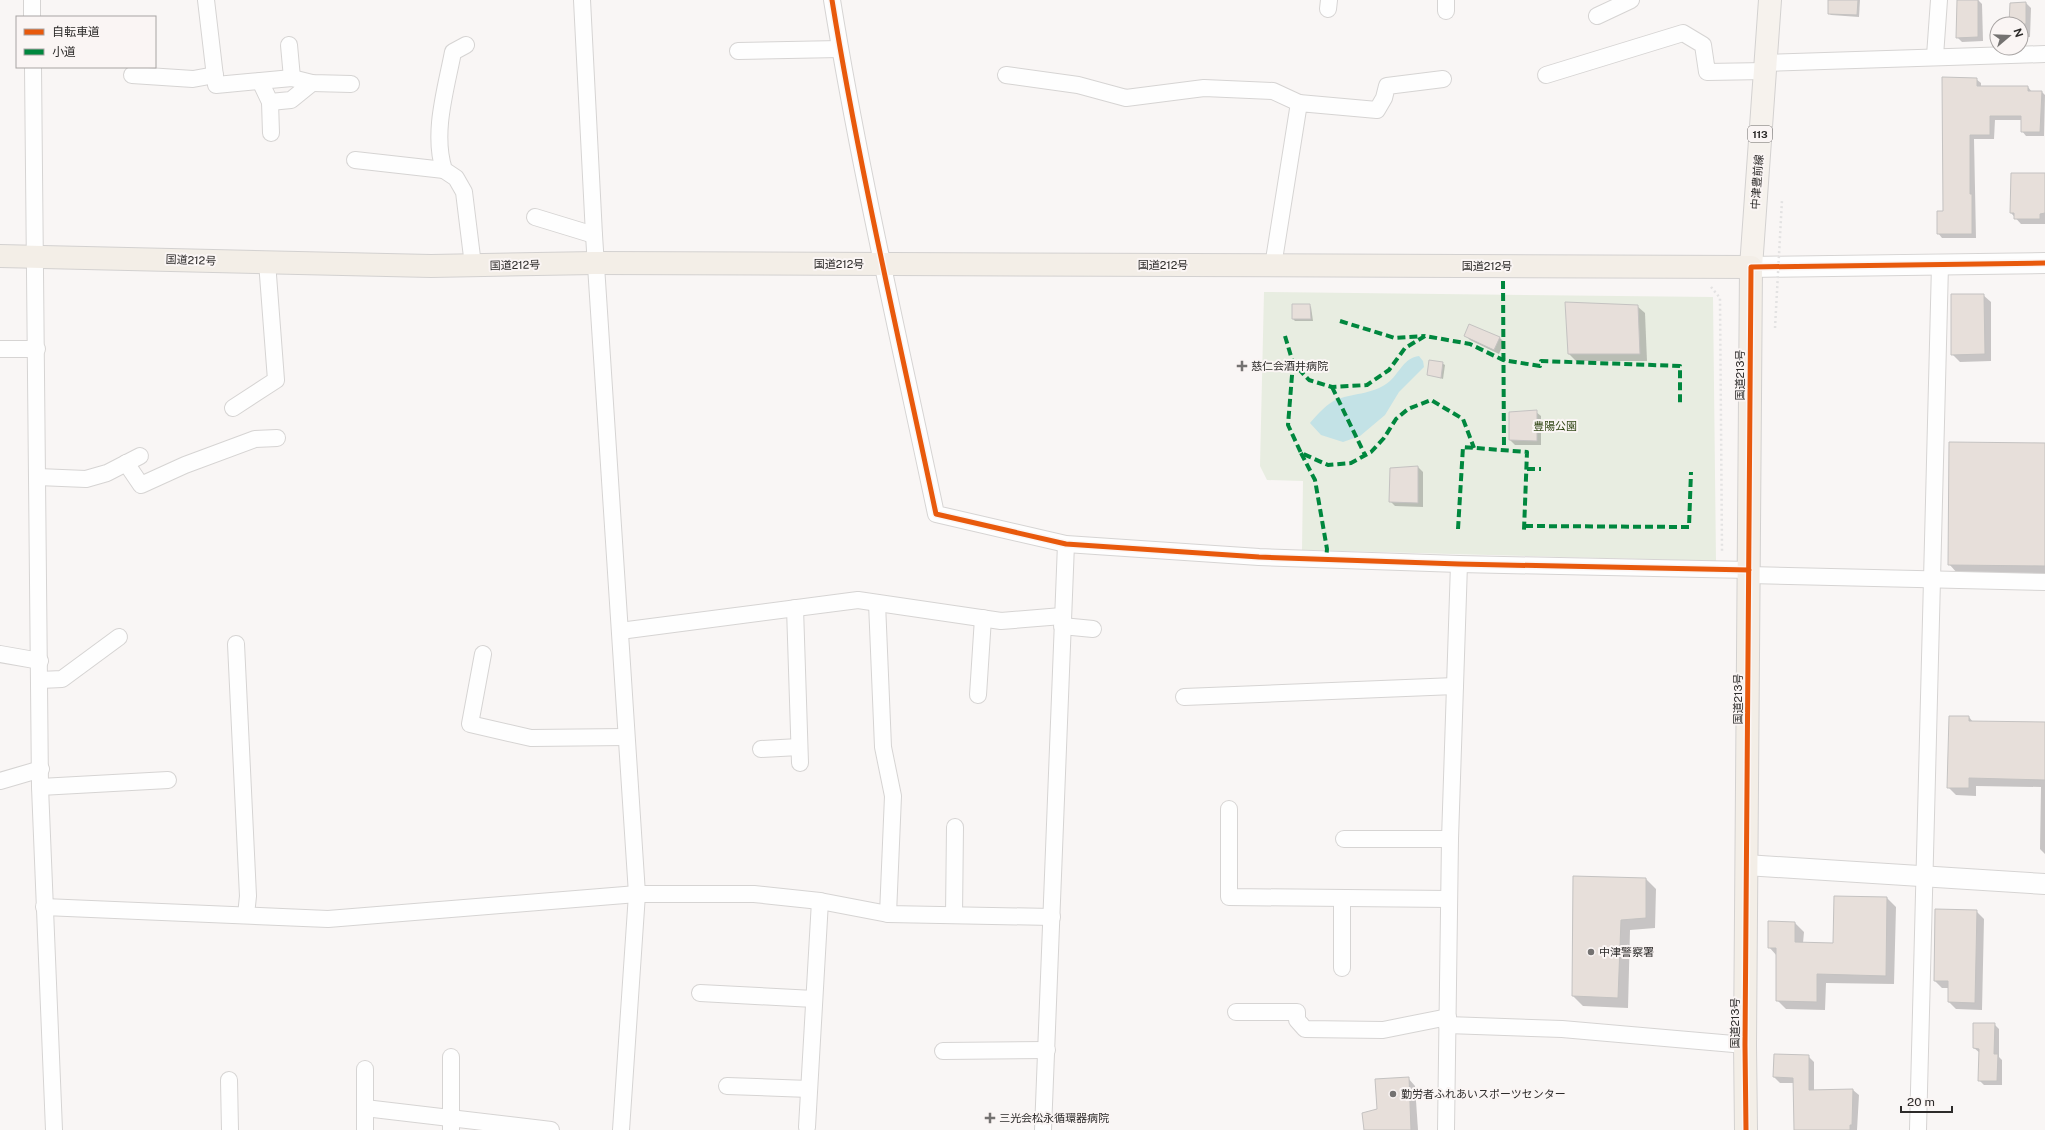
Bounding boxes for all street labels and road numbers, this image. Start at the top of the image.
road number: 113 [1748,126,1772,142]
street label: 中津豊前線 [1749,154,1765,210]
street label: 国道212号 [166,253,216,267]
street label: 国道212号 [814,258,864,270]
street label: 国道212号 [490,259,540,271]
street label: 国道212号 [1138,259,1188,271]
street label: 国道212号 [1462,260,1512,272]
street label: 国道213号 [1734,350,1746,400]
street label: 国道213号 [1732,674,1744,724]
street label: 国道213号 [1729,998,1741,1048]

